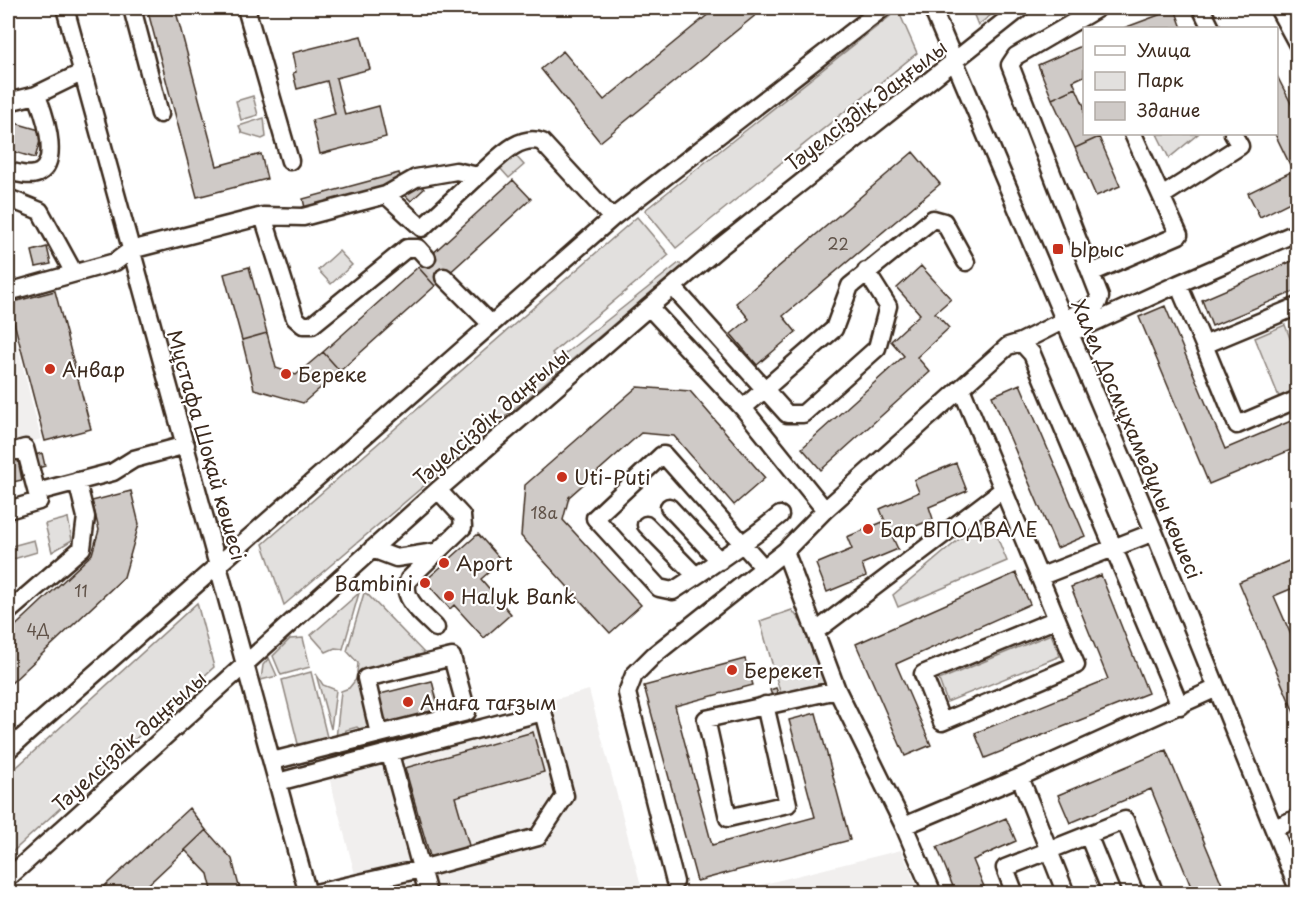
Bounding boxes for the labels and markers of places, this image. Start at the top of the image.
place label: Ырыс [1070,234,1124,264]
marker: Ырыс [1051,242,1065,256]
place label: Анвар [62,354,125,384]
place label: Береке [298,359,367,389]
marker: Анвар [43,362,57,376]
marker: Береке [279,367,293,381]
place label: Uti-Puti [574,462,651,492]
marker: Uti-Puti [555,470,569,484]
place label: Бар ВПОДВАЛЕ [880,514,1038,544]
marker: Бар ВПОДВАЛЕ [861,522,875,536]
place label: Aport [456,548,513,578]
marker: Aport [437,556,451,570]
place label: Bambini [334,568,413,598]
marker: Bambini [418,576,432,590]
place label: Halyk Bank [461,581,576,611]
marker: Halyk Bank [442,589,456,603]
place label: Берекет [744,655,822,685]
marker: Берекет [725,663,739,677]
place label: Анаға тағзым [420,687,557,717]
marker: Анаға тағзым [401,695,415,709]

